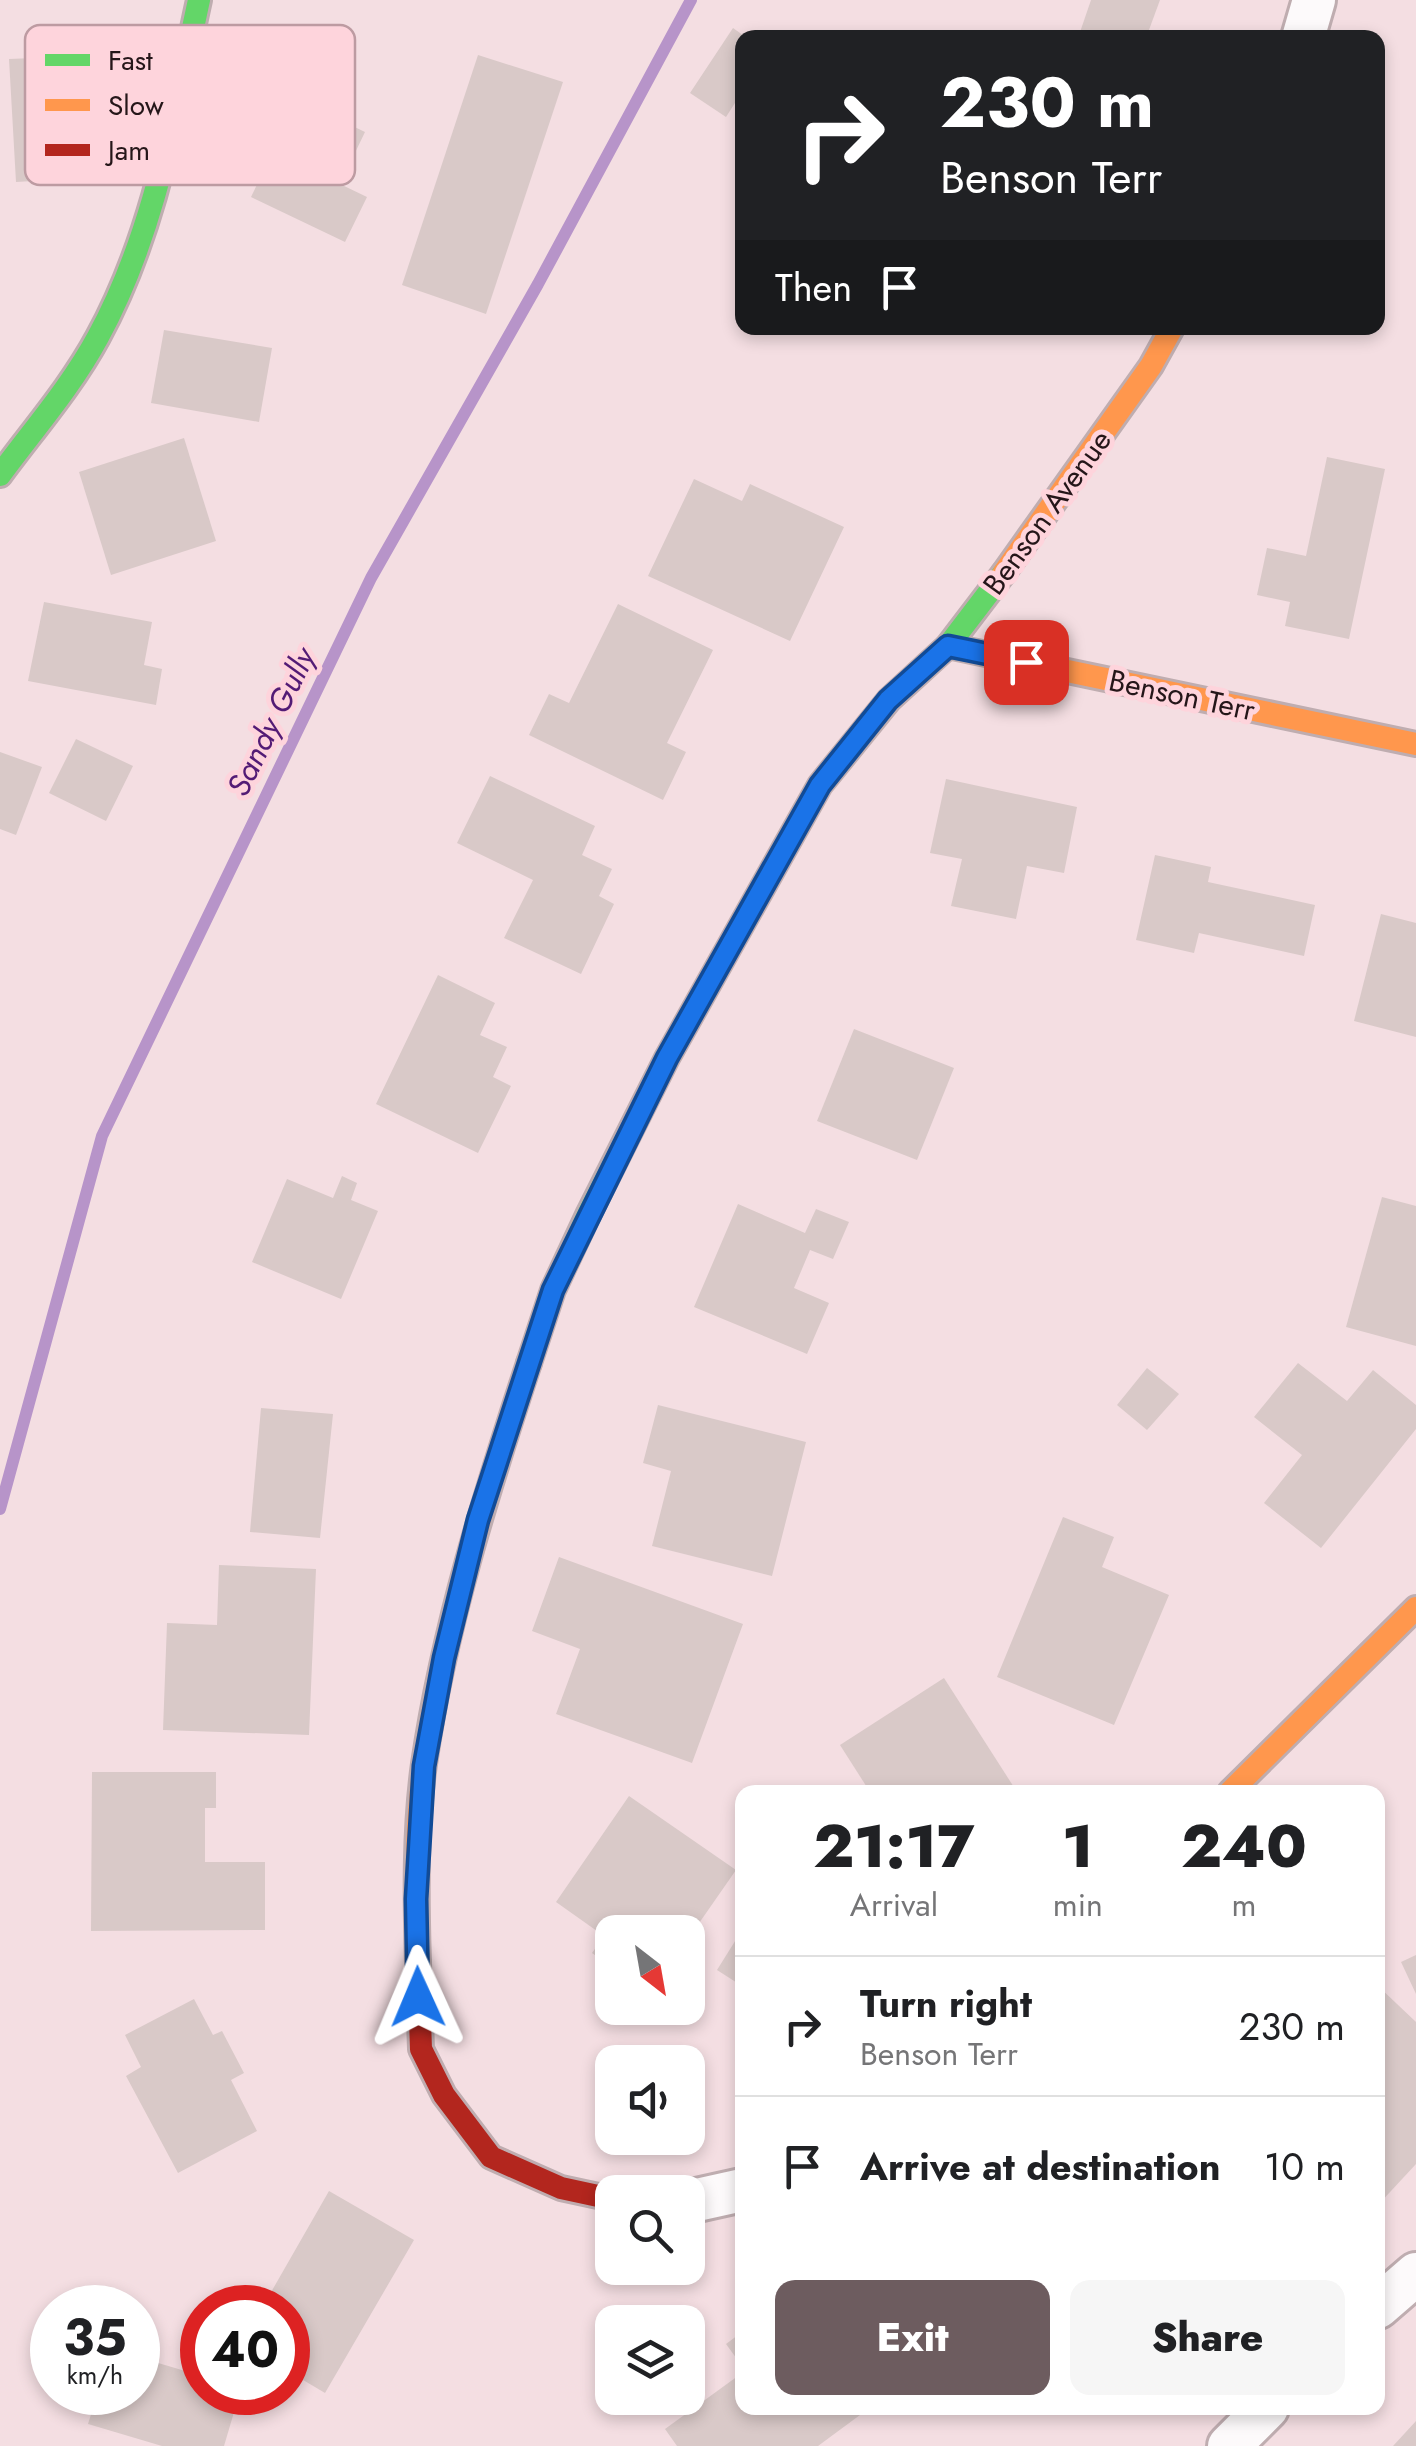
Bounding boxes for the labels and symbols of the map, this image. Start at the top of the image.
legend [25,25,355,185]
text: Fast [108,40,153,81]
text: Slow [108,85,164,126]
text: Jam [104,130,150,171]
street label: Benson Avenue [972,421,1122,603]
pin [984,620,1069,705]
water label: Sandy Gully [215,638,328,804]
street label: Benson Terr [1105,659,1260,732]
north arrow [595,1915,705,2025]
position arrow [366,1945,470,2049]
speed limit sign: 40 [180,2285,310,2415]

